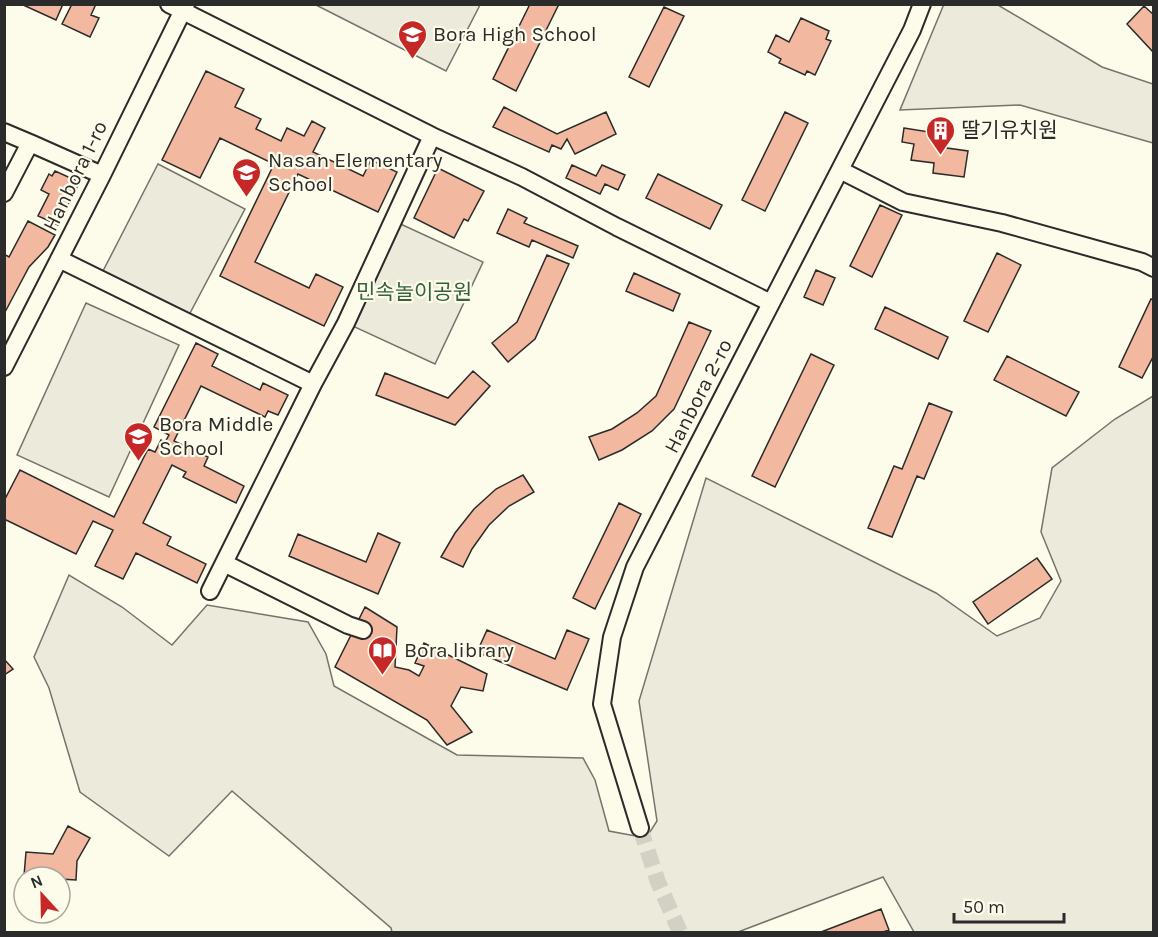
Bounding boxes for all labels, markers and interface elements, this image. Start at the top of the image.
school or university icon: Bora High School [396,18,428,60]
place label: Bora High School [433,22,597,46]
building icon: 딸기유치원 [924,114,956,156]
street label: Hanbora 1-ro [38,117,112,235]
place label: 딸기유치원 [961,118,1058,142]
place label: Nasan Elementary School [268,148,443,196]
school or university icon: Nasan Elementary School [231,156,263,198]
park label: 민속놀이공원 [356,280,472,304]
street label: Hanbora 2-ro [659,335,737,457]
place label: Bora Middle School [159,412,273,460]
school or university icon: Bora Middle School [122,420,154,462]
library icon: Bora library [367,634,399,676]
place label: Bora library [404,638,514,662]
north arrow [12,865,72,925]
text: N [28,871,45,893]
scale bar [954,886,1064,924]
text: 50 m [963,896,1005,918]

